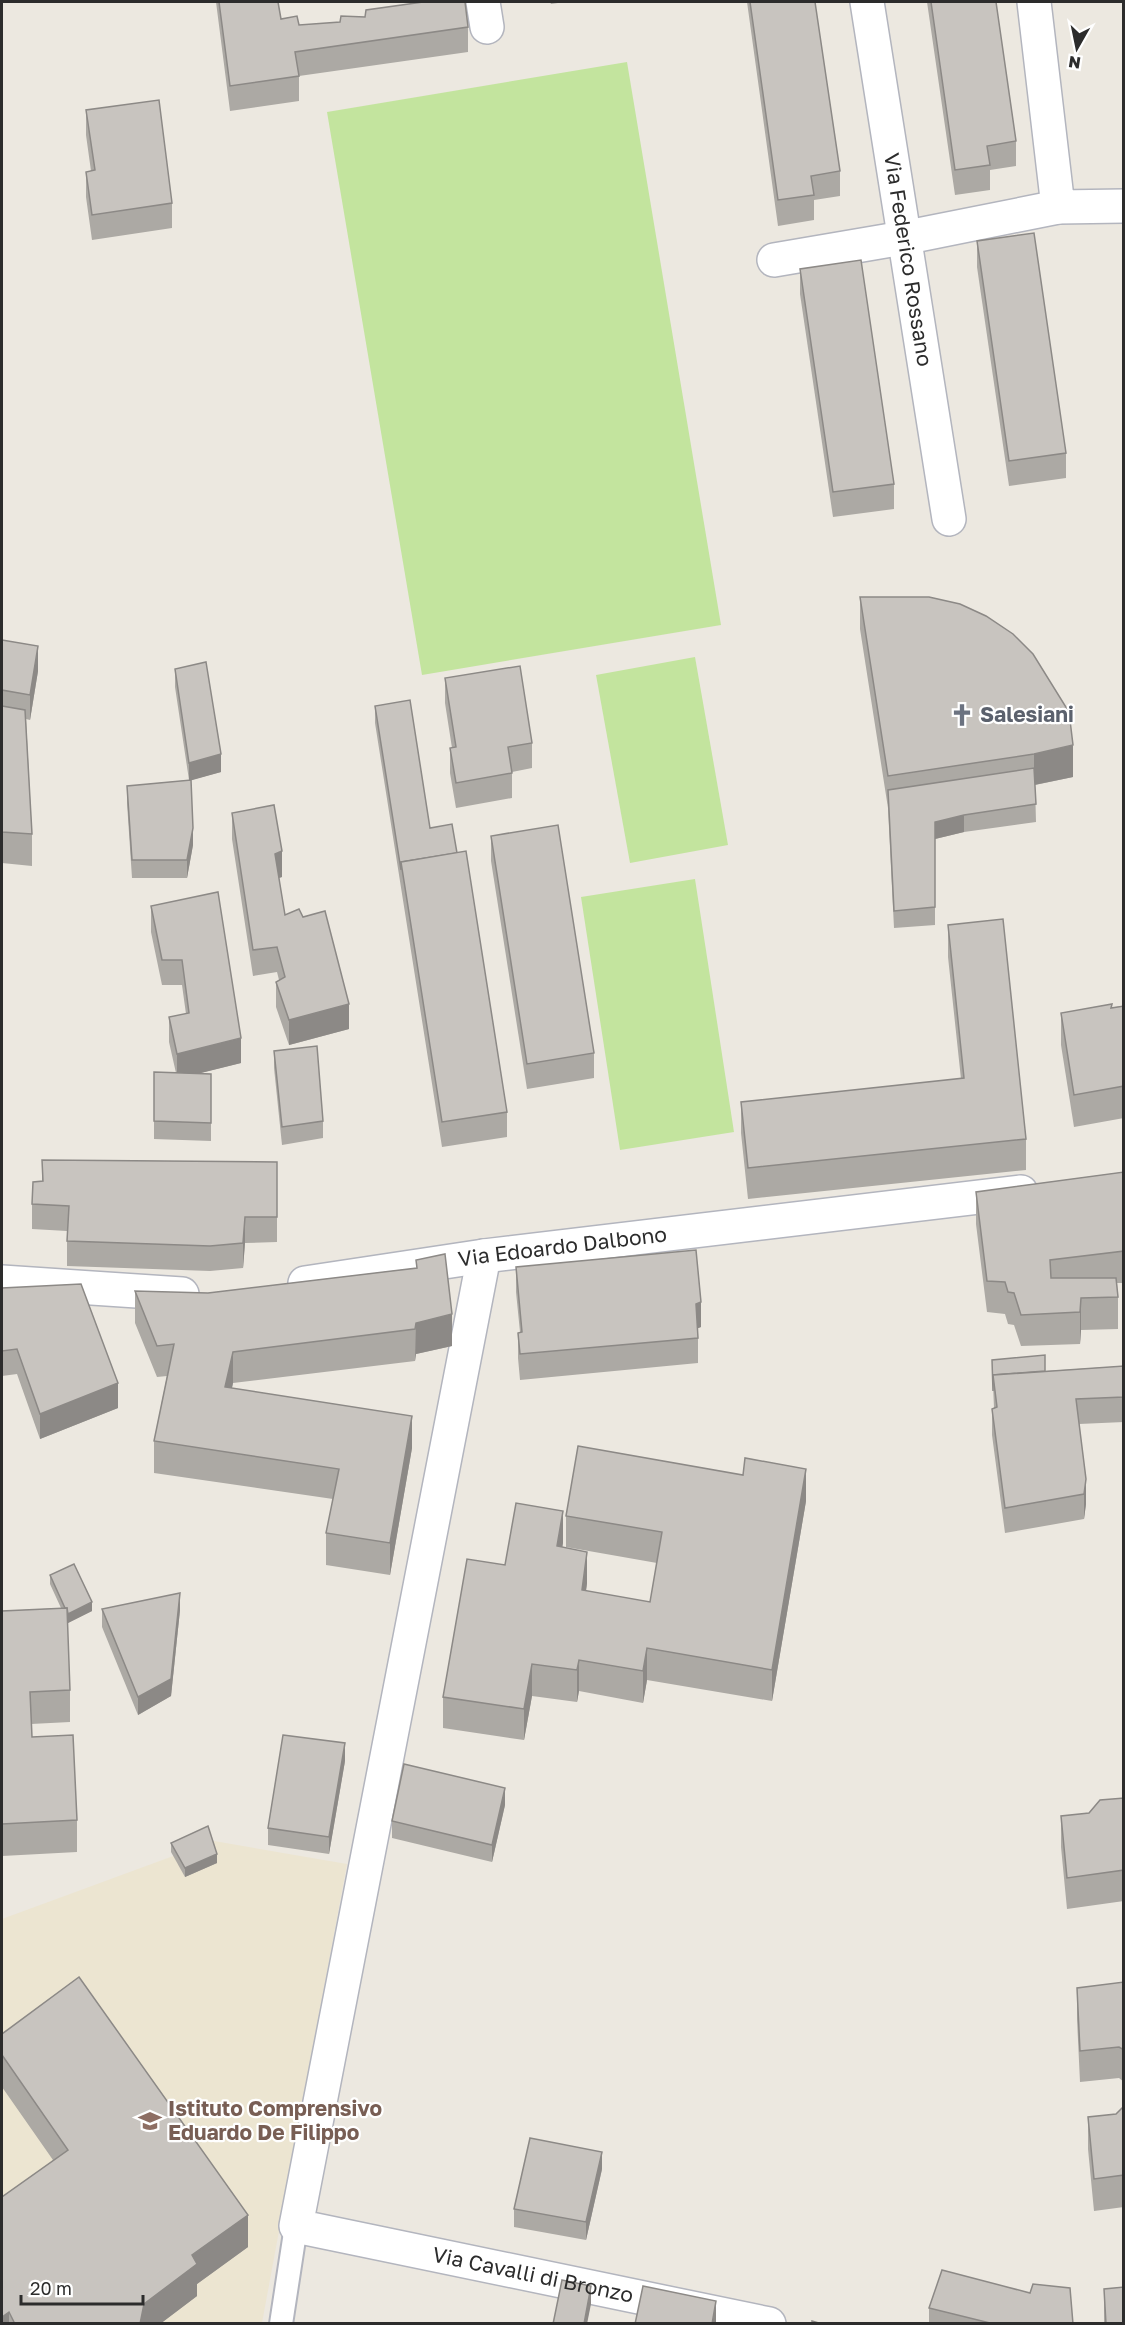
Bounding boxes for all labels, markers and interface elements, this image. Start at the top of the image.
north arrow [1047,18,1107,78]
text: N [1067,52,1082,74]
street label: Via Federico Rossano [879,151,939,368]
place label: Salesiani [980,701,1074,727]
church icon: Salesiani [949,702,975,728]
street label: Via Edoardo Dalbono [456,1220,668,1272]
place label: Istituto Comprensivo Eduardo De Filippo [168,2095,382,2145]
school or university icon: Istituto Comprensivo Eduardo De Filippo [137,2108,163,2134]
street label: Via Cavalli di Bronzo [430,2241,636,2308]
scale bar [21,2268,142,2306]
text: 20 m [30,2277,72,2299]

